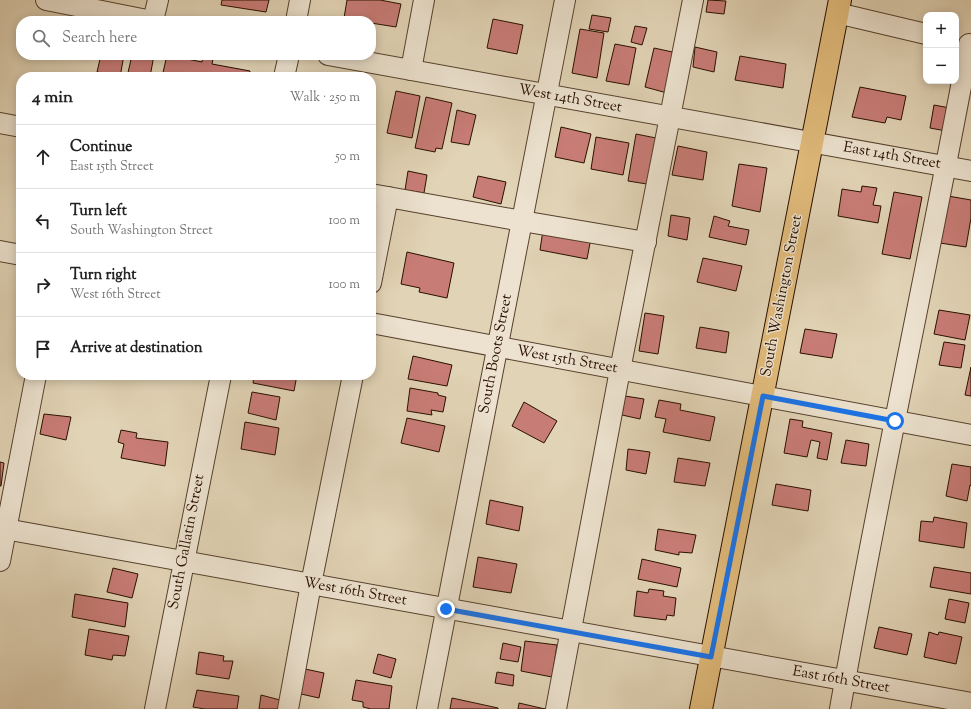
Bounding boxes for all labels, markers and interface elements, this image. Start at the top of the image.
map controls [923,12,959,84]
button: + [923,12,959,48]
search box [16,16,376,60]
icon: search [30,27,52,49]
text: Search here [62,28,137,49]
button: − [923,48,959,84]
street label: West 14th Street [517,80,623,118]
text: 4 min [32,86,73,110]
text: Walk · 250 m [290,89,360,107]
text: Continue [70,137,132,158]
street label: East 14th Street [842,137,942,175]
icon: ahead [32,146,54,168]
text: 50 m [335,148,360,166]
text: East 15th Street [70,158,153,176]
text: Turn left [70,201,127,222]
icon: left [32,210,54,232]
text: 100 m [328,212,360,230]
street label: South Washington Street [756,213,808,379]
text: South Washington Street [70,222,213,240]
text: Turn right [70,265,136,286]
icon: right [32,274,54,296]
text: 100 m [328,276,360,294]
text: West 16th Street [70,286,161,304]
street label: South Boots Street [474,292,518,416]
icon: arrive [32,338,54,360]
text: Arrive at destination [70,338,203,359]
street label: West 15th Street [515,341,619,379]
route start [886,412,904,430]
street label: South Gallatin Street [164,473,210,611]
street label: West 16th Street [302,573,408,611]
route end [437,600,455,618]
street label: East 16th Street [791,661,891,699]

